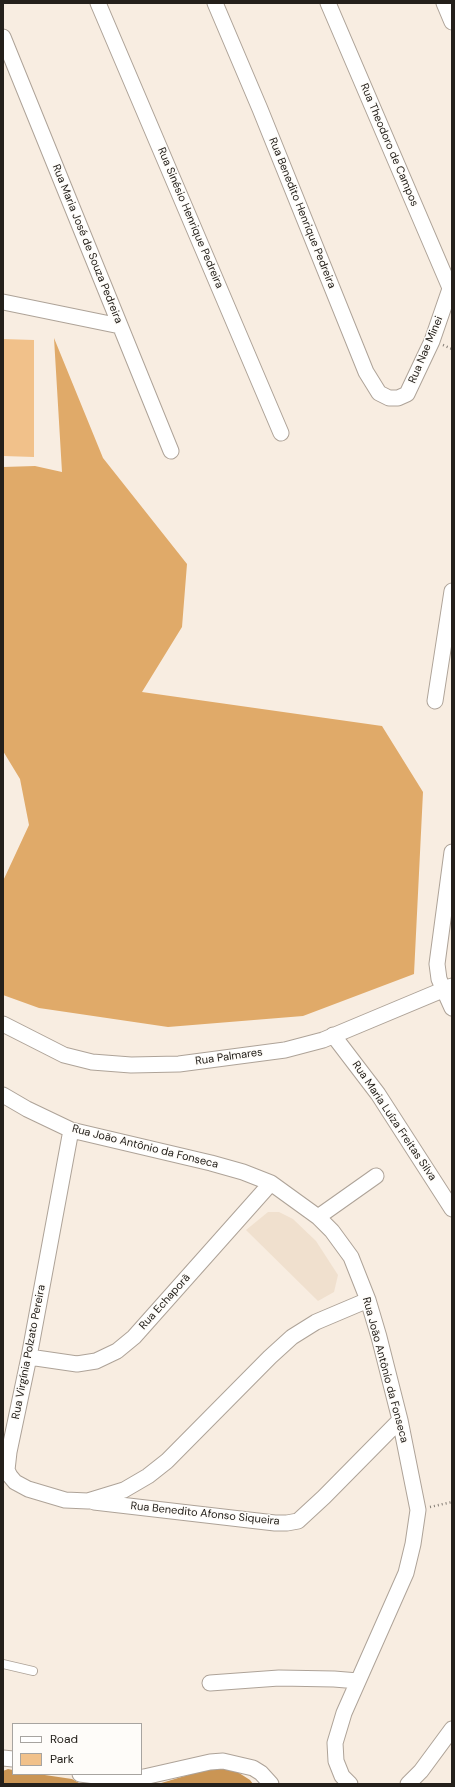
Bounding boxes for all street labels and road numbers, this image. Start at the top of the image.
street label: Rua Theodoro de Campos [357,81,421,209]
street label: Rua Benedito Henrique Pedreira [266,136,338,290]
street label: Rua Sinésio Henrique Pedreira [154,145,226,291]
street label: Rua Maria José de Souza Pedreira [49,162,125,326]
street label: Rua Nae Minei [406,314,446,386]
street label: Rua Palmares [195,1046,263,1068]
street label: Rua Maria Luíza Freitas Silva [349,1059,439,1183]
street label: Rua João Antônio da Fonseca [71,1122,219,1172]
street label: Rua Echaporã [137,1272,193,1332]
street label: Rua Virgínia Polzato Pereira [9,1284,49,1420]
street label: Rua João Antônio da Fonseca [359,1296,411,1444]
street label: Rua Benedito Afonso Siqueira [130,1500,280,1528]

